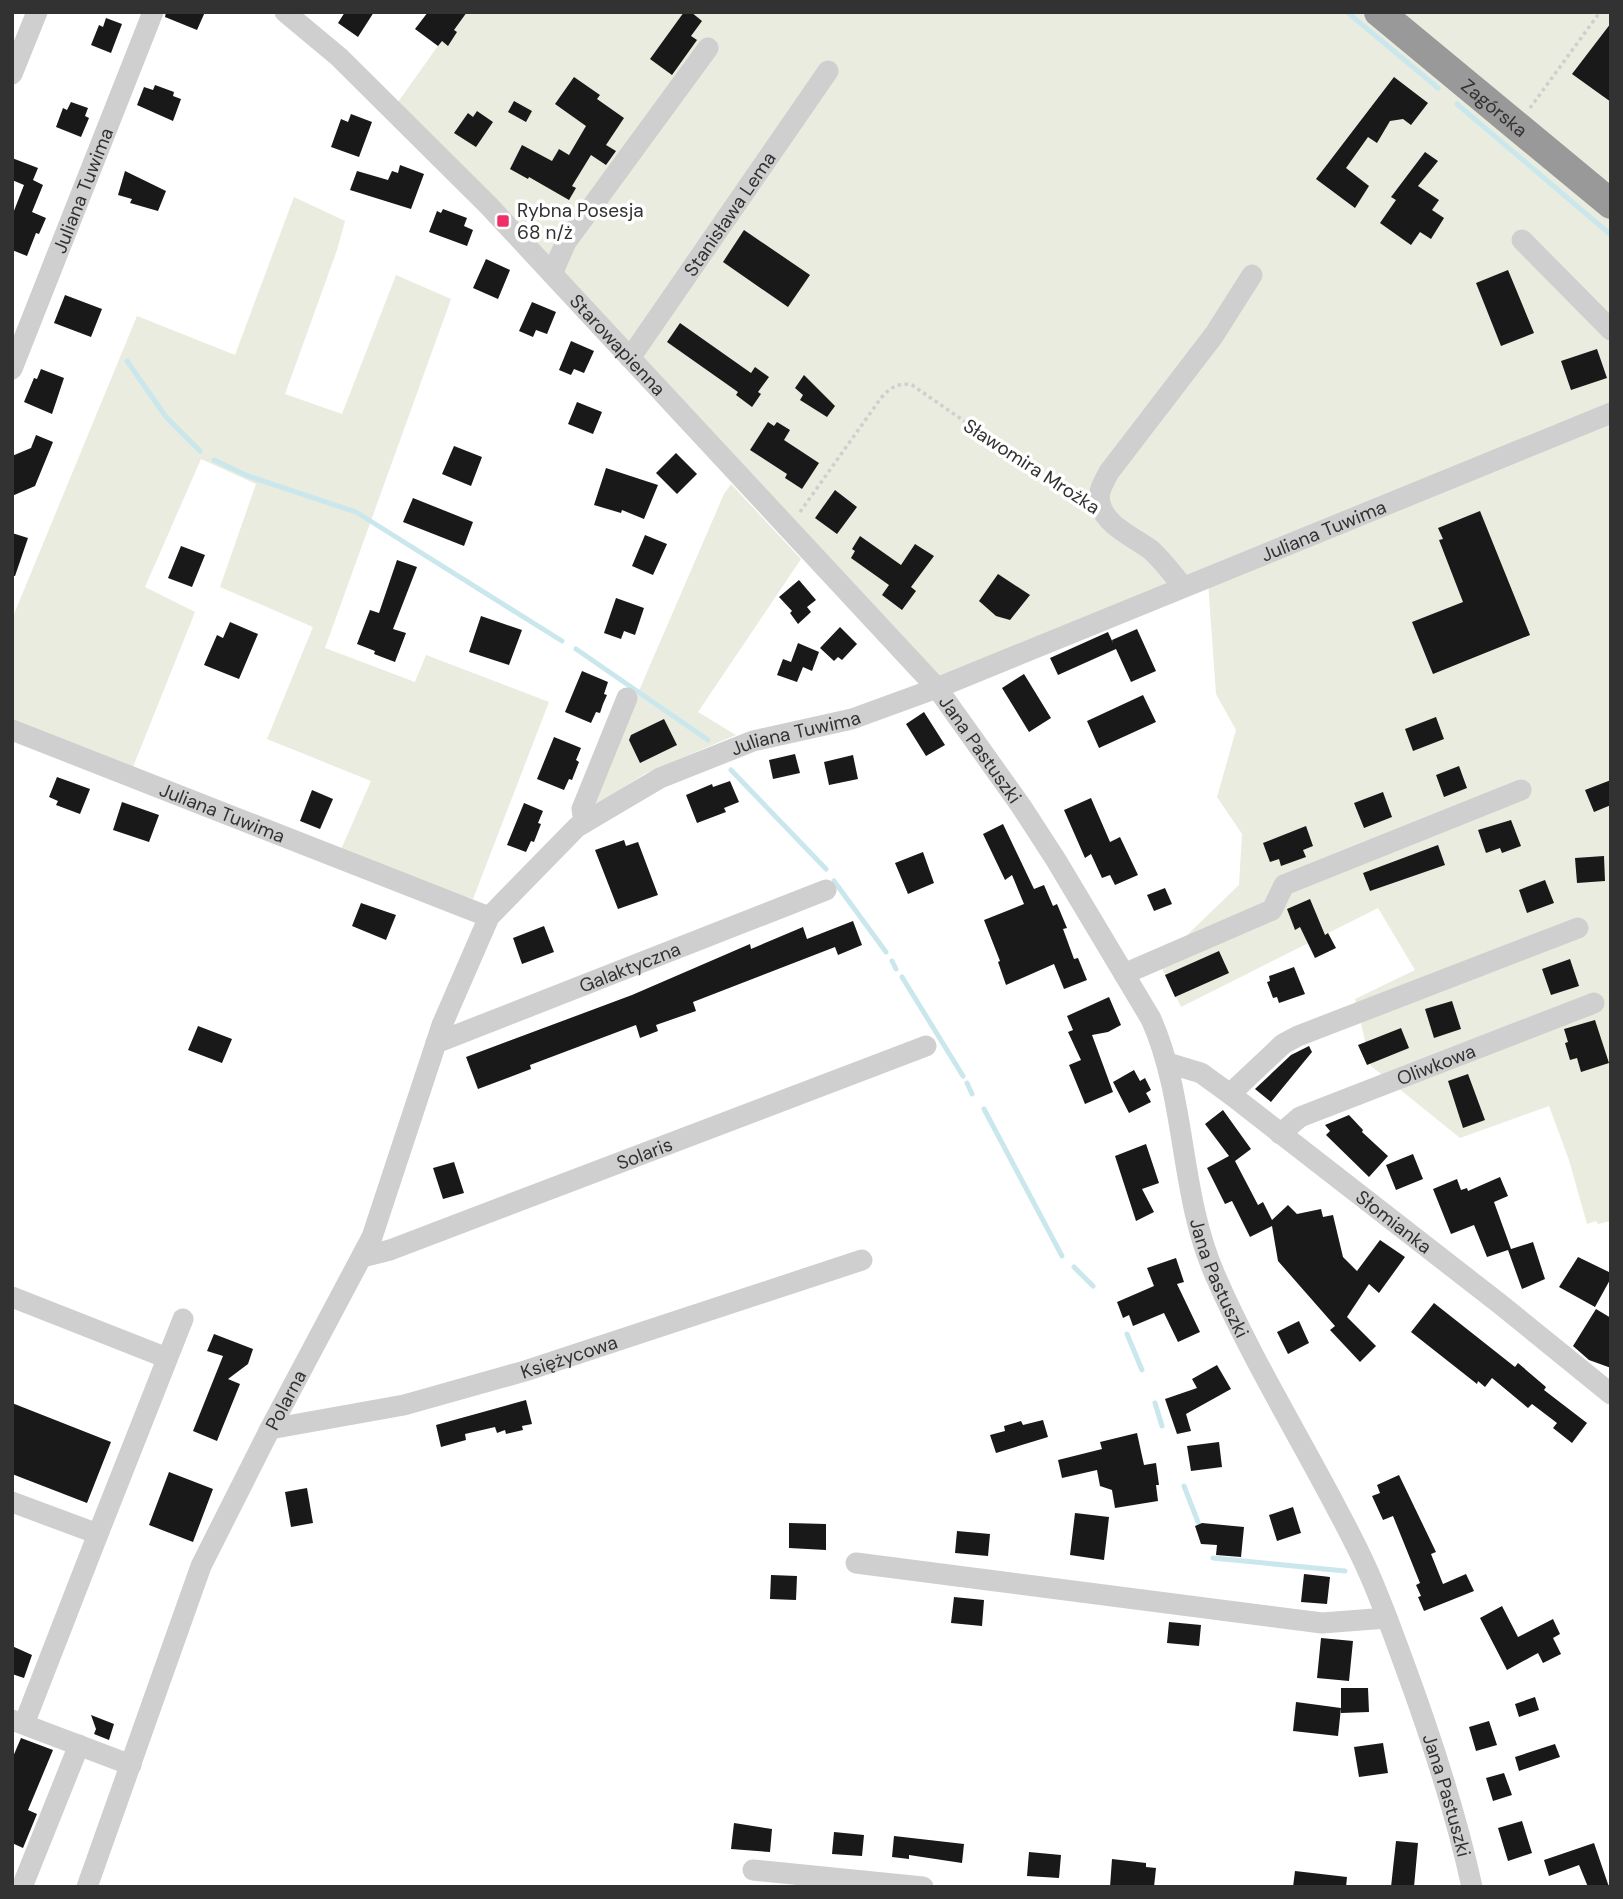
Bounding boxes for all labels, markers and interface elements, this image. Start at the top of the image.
street label: Zagórska [1456,73,1532,143]
street label: Juliana Tuwima [47,124,119,257]
street label: Stanisława Lema [678,147,782,281]
place label: Rybna Posesja 68 n/ż [517,198,644,245]
marker: Rybna Posesja 68 n/ż [495,213,511,229]
street label: Starowapienna [564,289,671,401]
street label: Sławomira Mrożka [959,413,1105,520]
street label: Juliana Tuwima [1257,494,1390,567]
street label: Jana Pastuszki [933,691,1027,809]
street label: Juliana Tuwima [727,705,864,762]
street label: Juliana Tuwima [156,777,289,849]
street label: Galaktyczna [576,936,684,999]
street label: Oliwkowa [1393,1038,1479,1091]
street label: Solaris [613,1132,676,1176]
street label: Słomianka [1351,1185,1437,1259]
street label: Jana Pastuszki [1184,1216,1255,1342]
street label: Księżycowa [517,1329,621,1385]
street label: Polarna [260,1366,312,1435]
street label: Jana Pastuszki [1417,1731,1477,1859]

